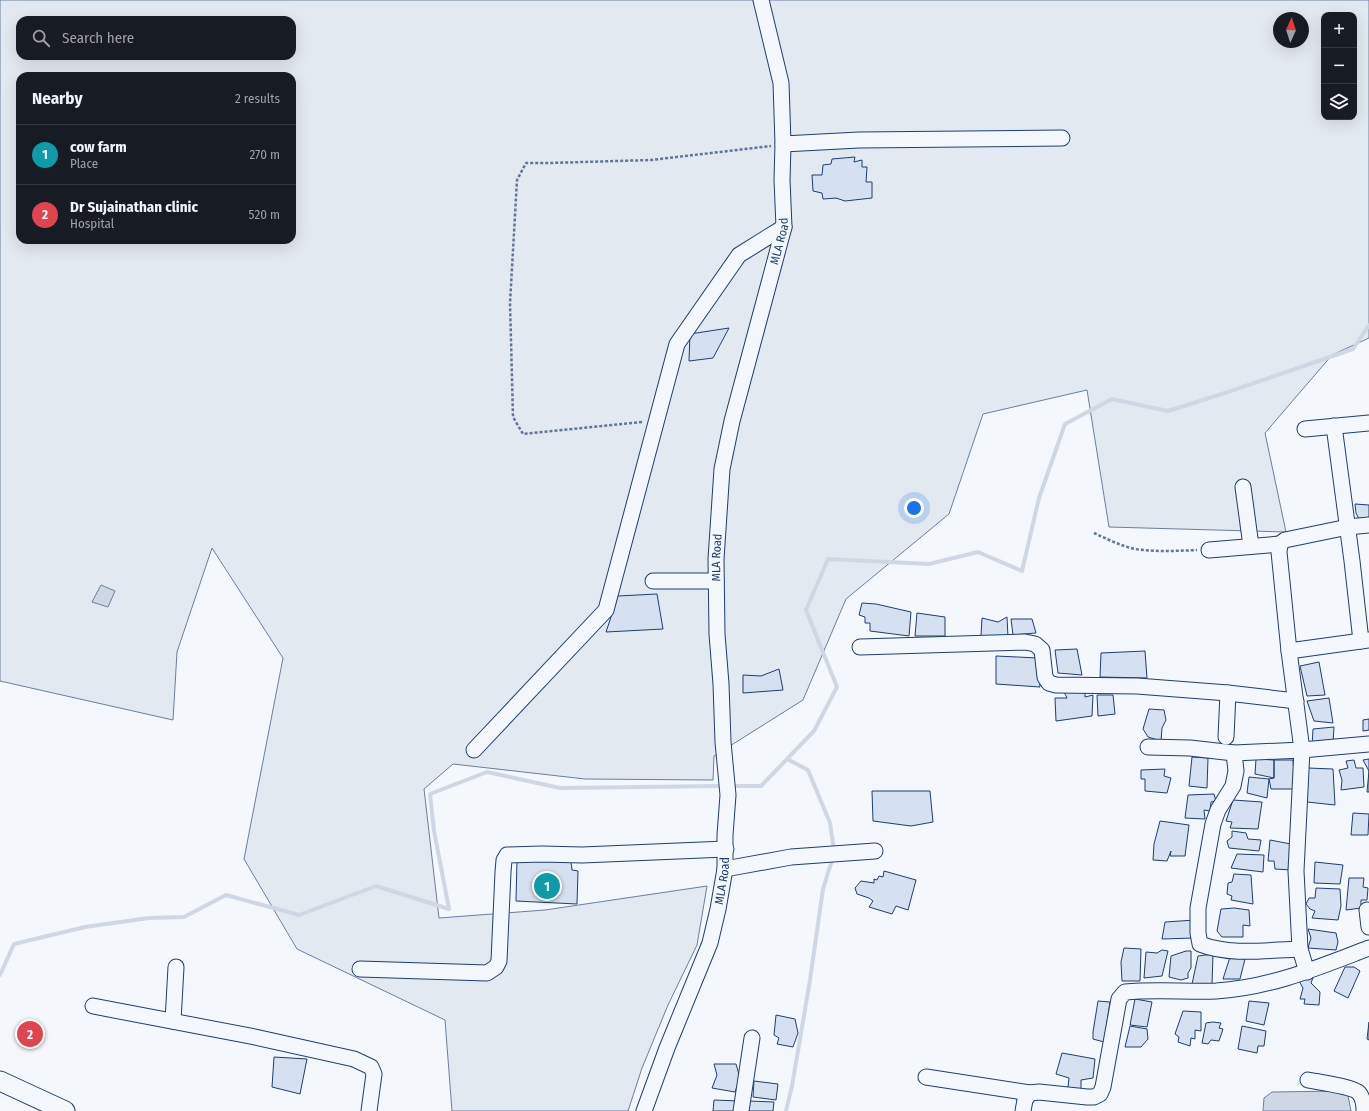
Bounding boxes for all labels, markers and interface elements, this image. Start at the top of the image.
north arrow [1273,12,1309,48]
map controls [1321,12,1357,120]
button: + [1321,12,1357,48]
search box [16,16,296,60]
icon: search [30,27,52,49]
text: Search here [62,29,134,47]
button: − [1321,48,1357,84]
button: layers [1321,84,1357,120]
text: Nearby [32,88,83,109]
text: 2 results [235,91,280,106]
text: cow farm [70,138,127,156]
text: 1 [42,147,48,162]
text: 270 m [249,147,280,162]
text: Place [70,156,98,171]
text: Dr Sujainathan clinic [70,198,198,216]
text: 2 [42,207,48,222]
text: 520 m [249,207,280,222]
text: Hospital [70,216,114,231]
street label: MLA Road [767,217,792,266]
your location [904,498,924,518]
street label: MLA Road [709,533,725,582]
street label: MLA Road [712,857,732,906]
pin: 1 [534,871,560,901]
pin: 2 [17,1019,43,1049]

